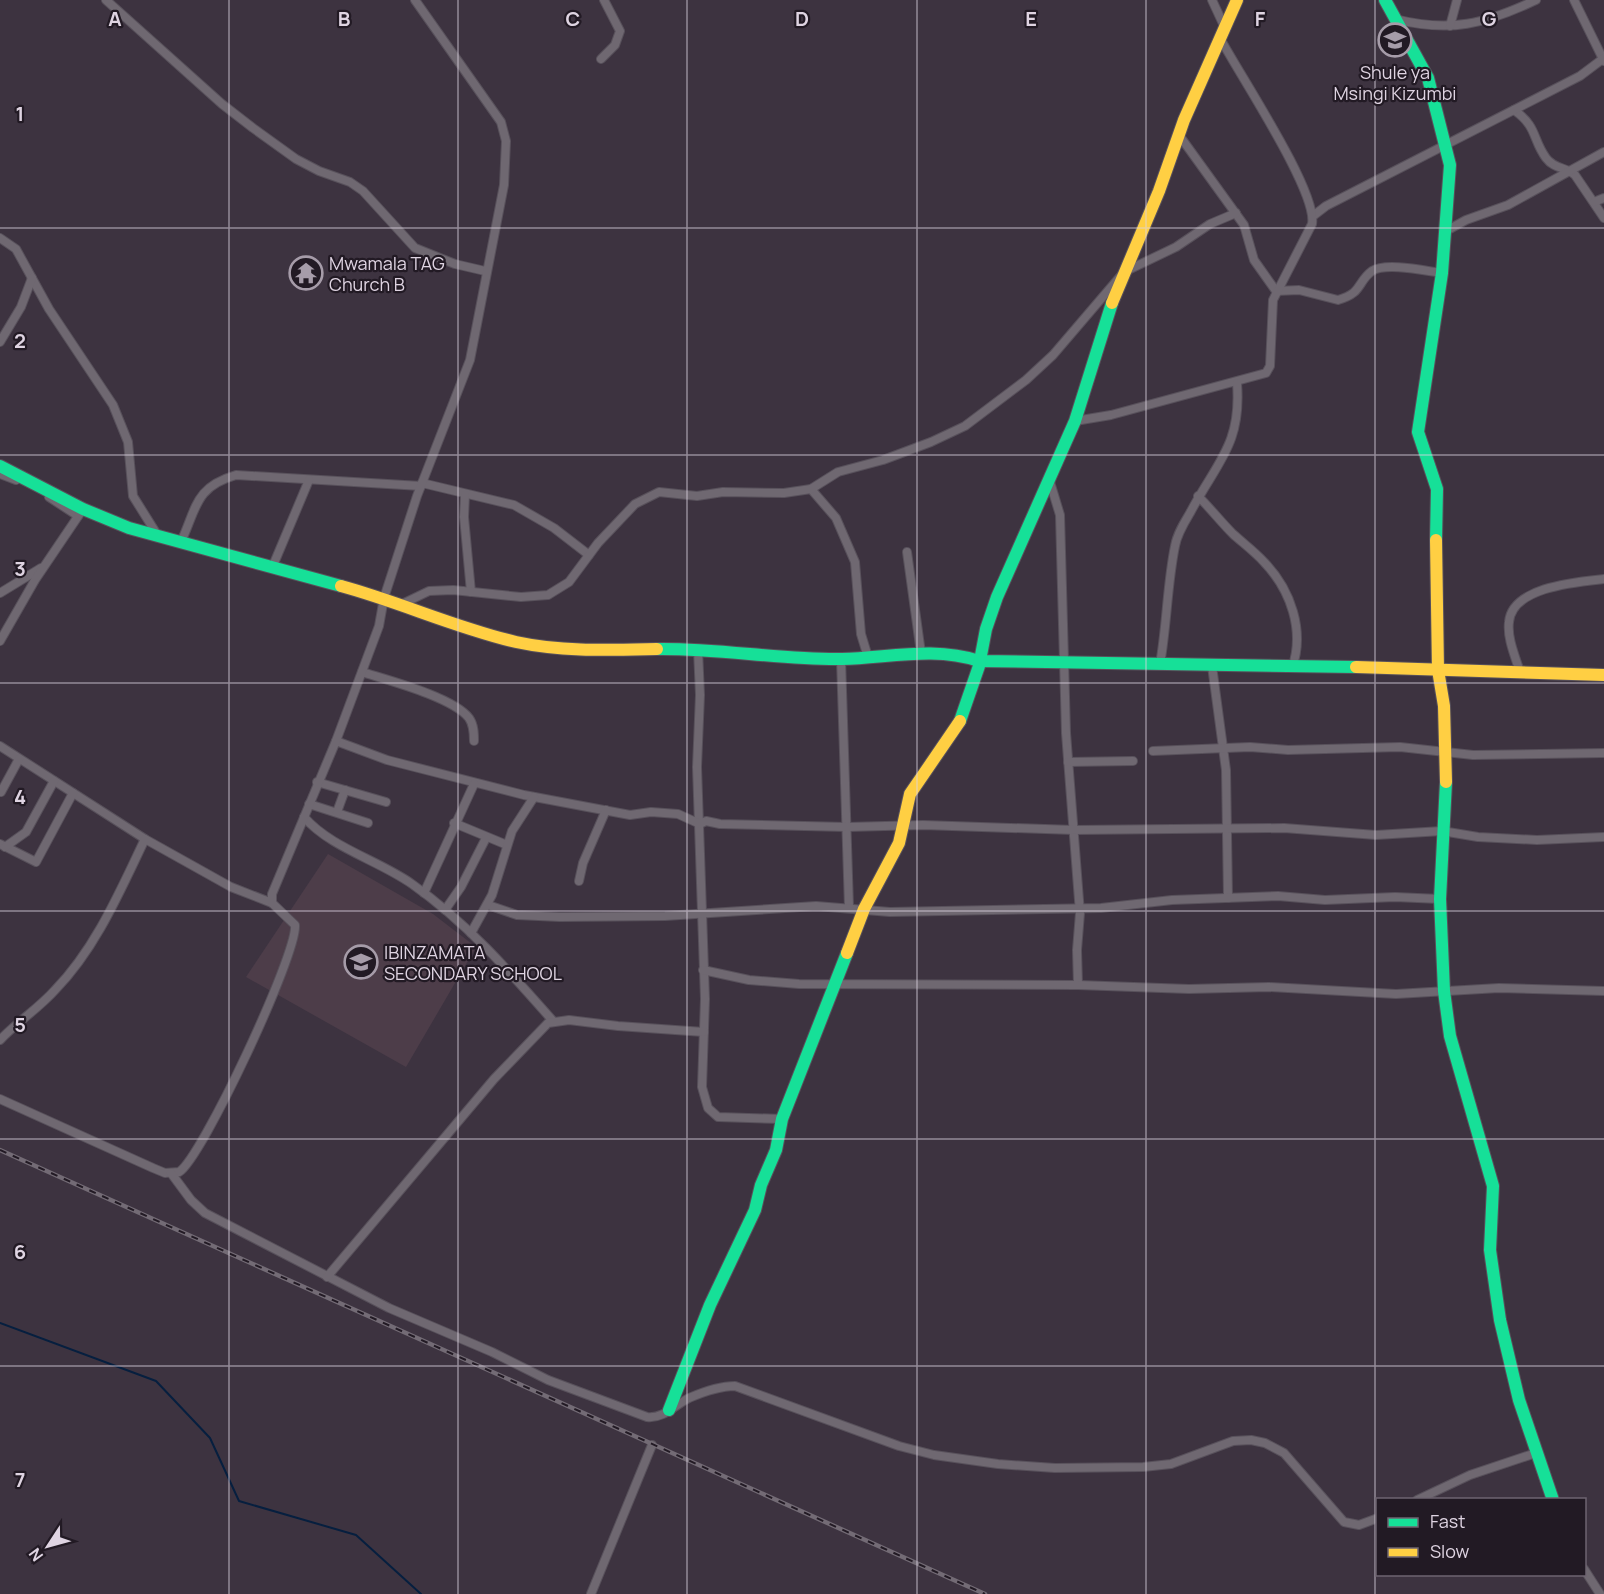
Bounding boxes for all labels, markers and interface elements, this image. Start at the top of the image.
text: A [108,5,122,32]
text: B [338,5,351,32]
text: C [566,5,580,32]
text: D [795,5,809,32]
text: E [1025,5,1037,32]
text: F [1255,5,1266,32]
text: G [1482,5,1497,32]
school or university icon: Shule ya Msingi Kizumbi [1377,22,1413,58]
place label: Shule ya Msingi Kizumbi [1333,60,1457,105]
text: 1 [16,100,24,127]
place label: Mwamala TAG Church B [329,251,445,296]
temple icon: Mwamala TAG Church B [288,255,324,291]
text: 2 [14,327,26,354]
text: 3 [14,555,26,582]
text: 4 [14,783,26,810]
place label: IBINZAMATA SECONDARY SCHOOL [384,940,562,985]
school or university icon: IBINZAMATA SECONDARY SCHOOL [343,944,379,980]
text: 5 [14,1011,26,1038]
text: 6 [14,1238,26,1265]
text: 7 [15,1466,25,1493]
legend [1376,1498,1586,1576]
text: Fast [1430,1509,1465,1533]
north arrow [18,1516,78,1576]
text: Slow [1430,1539,1470,1563]
text: N [24,1544,48,1566]

